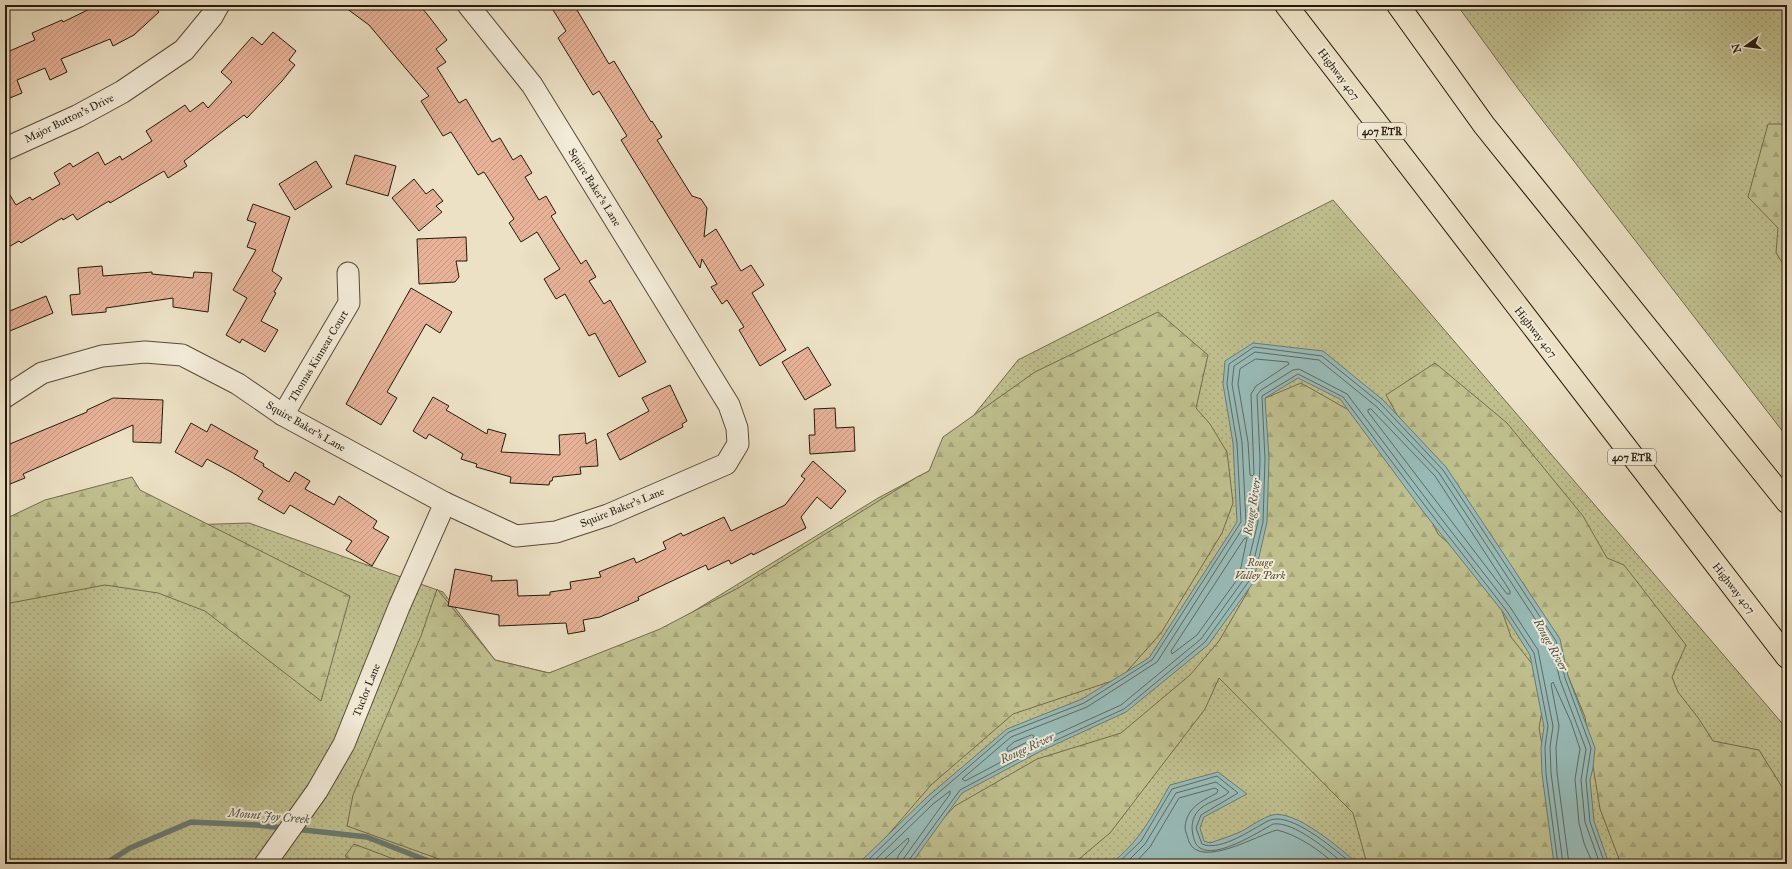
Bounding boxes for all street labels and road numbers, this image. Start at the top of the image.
street label: Highway 407 [1315,46,1362,103]
street label: Major Button's Drive [22,91,116,146]
road number: 407 ETR [1358,123,1406,139]
street label: Squire Baker's Lane [564,146,624,230]
street label: Highway 407 [1512,304,1560,361]
street label: Thomas Kinnear Court [286,308,351,405]
street label: Squire Baker's Lane [263,398,348,456]
road number: 407 ETR [1608,449,1656,465]
street label: Squire Baker's Lane [578,485,667,531]
street label: Highway 407 [1710,560,1758,617]
street label: Tuclor Lane [350,661,383,719]

